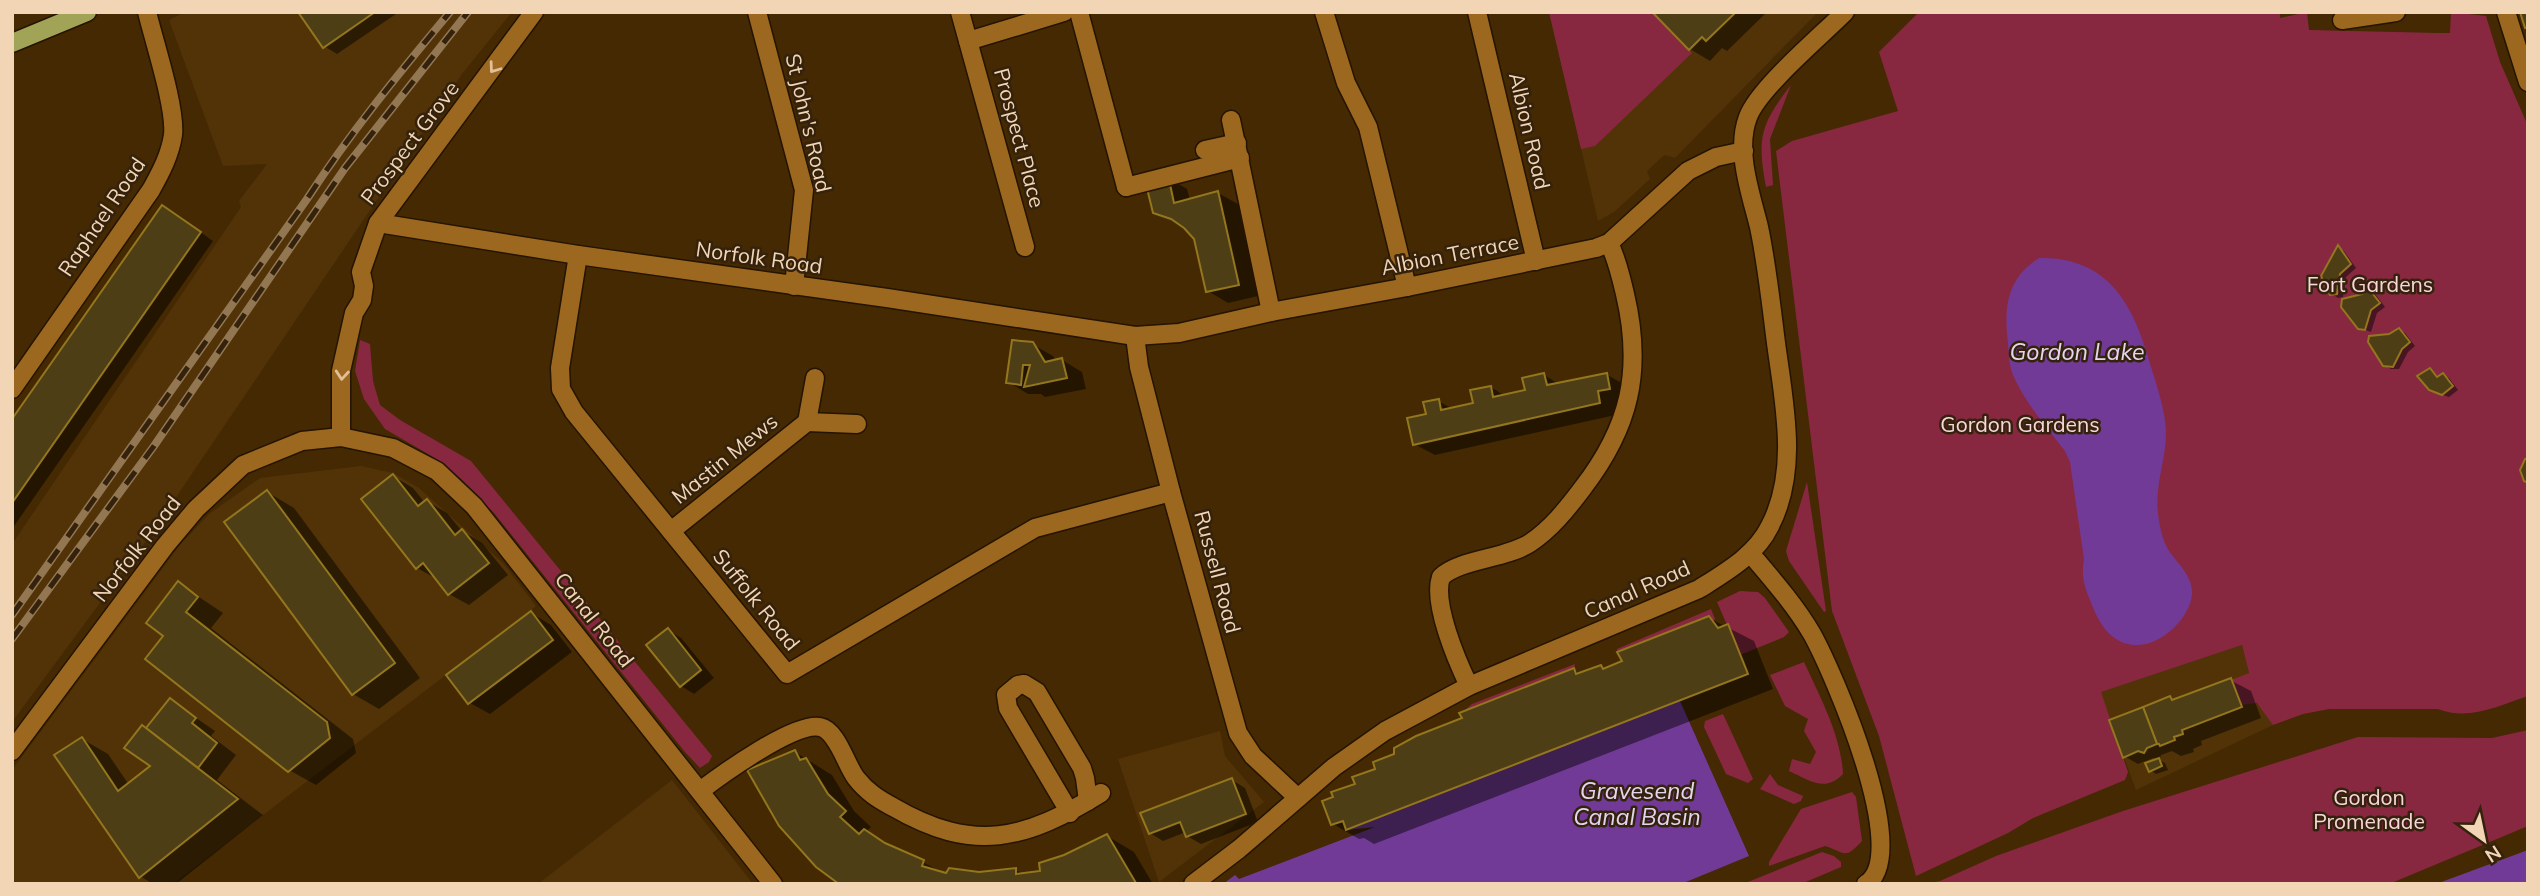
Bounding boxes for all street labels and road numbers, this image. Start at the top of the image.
street label: St John's Road [780,51,838,195]
street label: Prospect Place [989,65,1051,210]
street label: Albion Road [1504,70,1556,192]
street label: Prospect Grove [354,76,464,209]
street label: Raphael Road [52,152,151,281]
street label: Albion Terrace [1379,228,1521,280]
street label: Norfolk Road [694,235,824,279]
street label: Mastin Mews [666,408,783,509]
street label: Norfolk Road [87,490,186,607]
street label: Russell Road [1189,508,1247,636]
street label: Suffolk Road [708,543,806,656]
street label: Canal Road [1579,554,1694,624]
street label: Canal Road [550,567,640,672]

